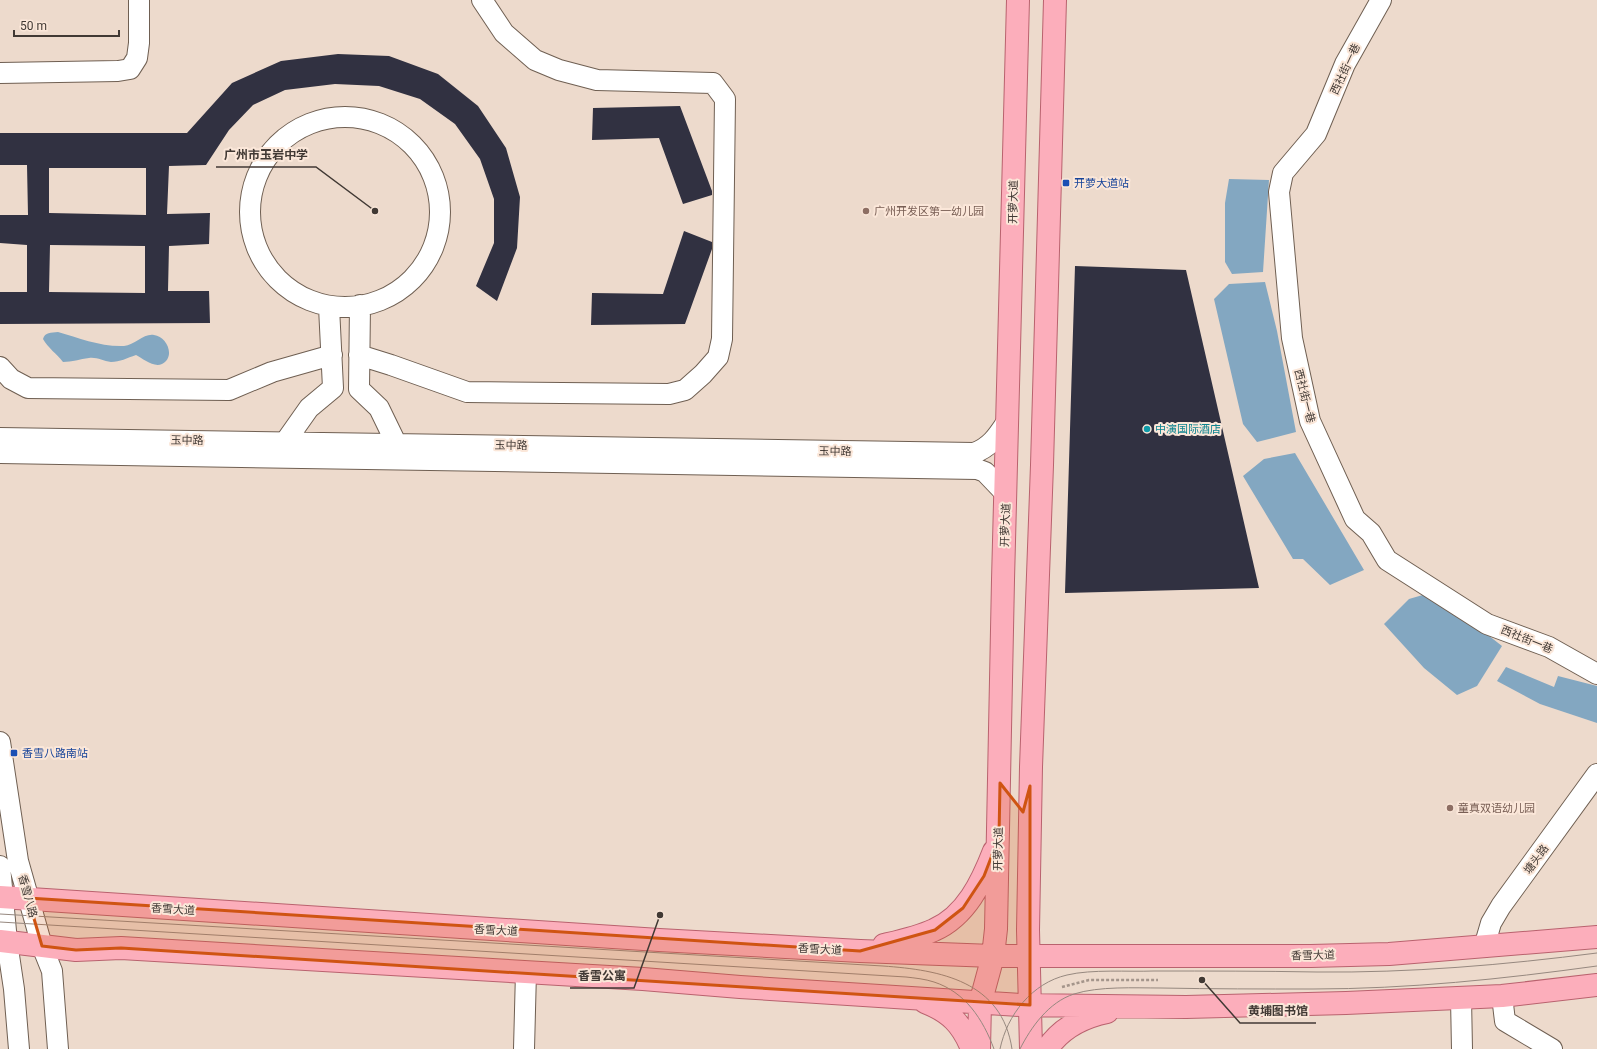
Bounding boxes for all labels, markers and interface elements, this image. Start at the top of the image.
scale bar [14,12,119,38]
text: 50 m [20,19,47,33]
street label: 西社街一巷 [1328,42,1363,97]
callout: 广州市玉岩中学 [216,143,316,167]
text: 广州市玉岩中学 [224,148,308,162]
place label: 开萝大道站 [1074,177,1129,190]
marker: 开萝大道站 [1061,178,1071,188]
street label: 开萝大道 [1007,180,1020,224]
place label: 广州开发区第一幼儿园 [874,205,984,218]
marker: 广州开发区第一幼儿园 [861,206,871,216]
street label: 西社街一巷 [1292,368,1317,424]
place label: 中演国际酒店 [1155,423,1221,436]
marker: 中演国际酒店 [1142,424,1152,434]
street label: 玉中路 [170,434,204,447]
street label: 玉中路 [494,439,528,452]
street label: 玉中路 [818,445,852,458]
street label: 开萝大道 [998,503,1013,547]
street label: 西社街一巷 [1499,623,1555,656]
place label: 香雪八路南站 [22,747,88,760]
marker: 香雪八路南站 [9,748,19,758]
place label: 童真双语幼儿园 [1458,802,1535,815]
marker: 童真双语幼儿园 [1445,803,1455,813]
street label: 开萝大道 [992,827,1005,871]
street label: 塘头路 [1521,842,1551,876]
street label: 香雪八路 [16,873,39,919]
street label: 香雪大道 [151,901,195,918]
street label: 香雪大道 [474,923,518,938]
street label: 香雪大道 [798,942,842,957]
street label: 香雪大道 [1291,949,1335,962]
callout: 香雪公寓 [570,964,634,988]
text: 香雪公寓 [578,969,626,983]
callout: 黄埔图书馆 [1240,999,1316,1023]
text: 黄埔图书馆 [1248,1004,1308,1018]

